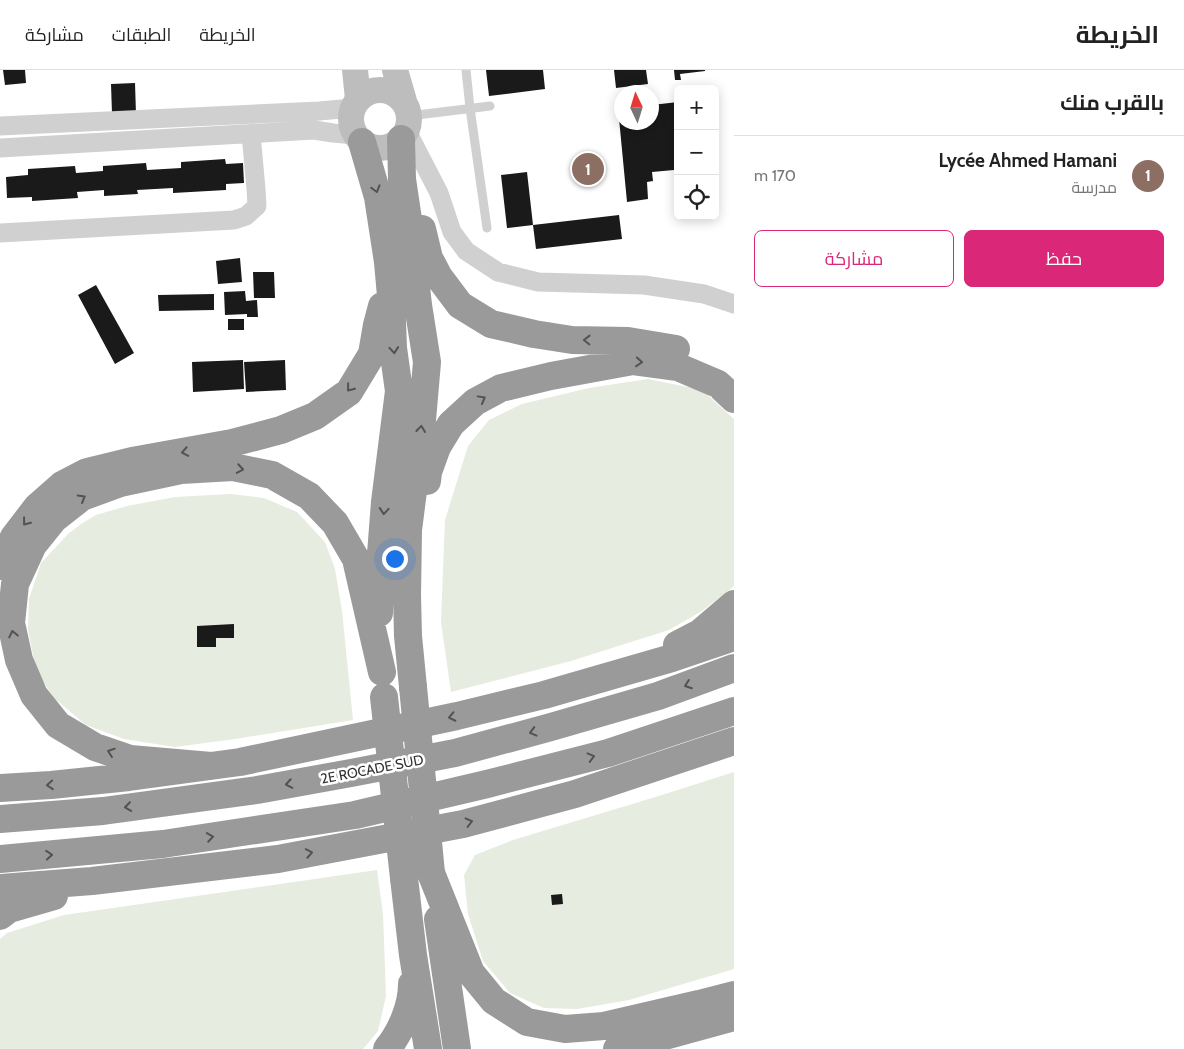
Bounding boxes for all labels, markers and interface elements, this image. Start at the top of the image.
text: الخريطة [1076,20,1159,49]
text: مشاركة [25,24,84,46]
text: الطبقات [112,24,171,46]
text: الخريطة [199,24,256,46]
north arrow [614,85,659,130]
map controls [674,85,719,220]
button: + [674,85,719,130]
text: بالقرب منك [1060,90,1164,115]
button: − [674,130,719,175]
text: Lycée Ahmed Hamani [938,149,1117,172]
pin: 1 [572,150,604,188]
text: 170 m [754,166,796,185]
text: 1 [1145,166,1151,185]
button: locate [674,175,719,220]
text: مدرسة [1071,178,1117,197]
one-way arrow [370,184,380,192]
button: مشاركة [754,230,954,287]
button: حفظ [964,230,1164,287]
one-way arrow [582,335,590,345]
one-way arrow [388,346,399,354]
one-way arrow [635,357,643,368]
one-way arrow [346,383,355,392]
one-way arrow [476,395,485,405]
one-way arrow [415,425,426,433]
one-way arrow [181,446,190,456]
one-way arrow [236,463,244,473]
one-way arrow [77,495,86,505]
one-way arrow [379,507,390,515]
one-way arrow [24,516,32,525]
your location [382,546,408,572]
one-way arrow [9,630,19,639]
one-way arrow [684,679,693,689]
one-way arrow [447,711,456,722]
one-way arrow [528,726,537,737]
one-way arrow [107,748,116,758]
street label: 2E ROCADE SUD [319,750,425,788]
one-way arrow [587,752,596,763]
one-way arrow [46,779,54,790]
one-way arrow [284,779,293,789]
one-way arrow [123,801,131,812]
one-way arrow [464,817,473,828]
one-way arrow [206,832,214,843]
one-way arrow [305,848,313,859]
one-way arrow [45,849,53,860]

